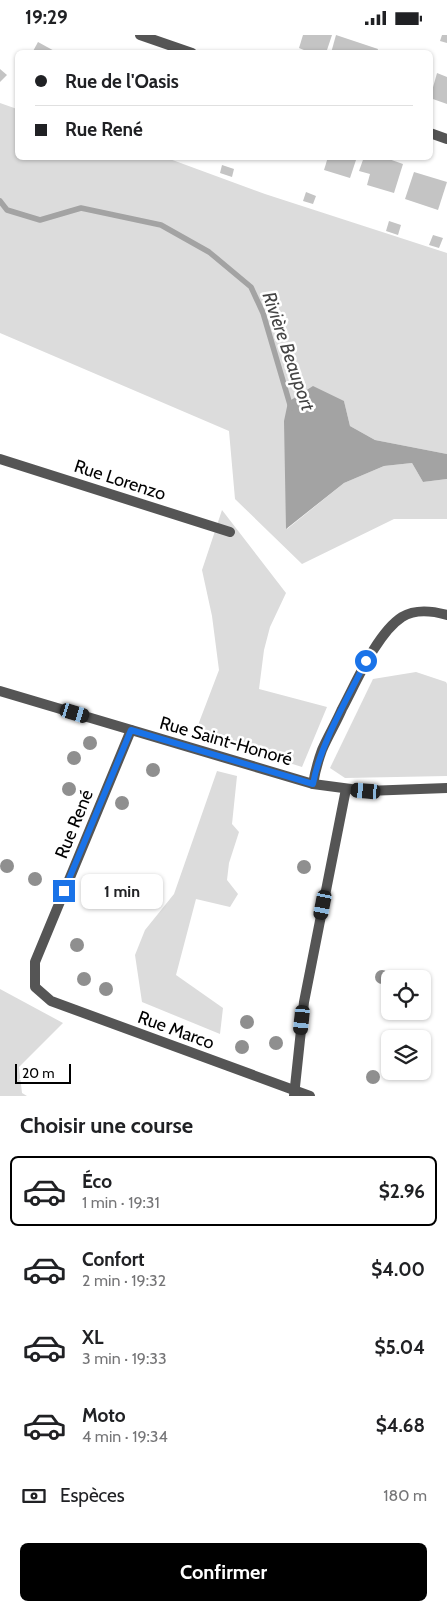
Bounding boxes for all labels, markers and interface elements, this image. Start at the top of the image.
text: 19:29 [25,6,68,29]
text: Rue de l'Oasis [65,70,179,93]
text: Rue René [65,118,143,141]
water label: Rivière Beauport [257,289,320,415]
street label: Rue Lorenzo [71,455,169,505]
route start [355,650,377,672]
car [58,701,91,725]
street label: Rue Saint-Honoré [157,712,295,770]
car [350,782,381,800]
street label: Rue René [50,786,98,862]
callout: 1 min [82,873,164,909]
route end [53,880,75,902]
text: 1 min [104,882,140,901]
car [312,889,333,921]
map controls [381,970,431,1080]
button: locate [381,970,431,1020]
car [292,1004,311,1036]
street label: Rue Marco [135,1006,217,1054]
button: layers [381,1030,431,1080]
scale bar [15,1061,71,1084]
text: 20 m [22,1064,55,1082]
text: Choisir une course [20,1112,193,1139]
icon: car [22,1169,67,1214]
text: Éco [82,1170,112,1193]
text: $2.96 [379,1180,425,1203]
text: 1 min · 19:31 [82,1193,160,1212]
icon: car [22,1247,67,1292]
text: Confort [82,1248,145,1271]
text: $4.00 [371,1258,425,1281]
text: 2 min · 19:32 [82,1271,166,1290]
icon: car [22,1325,67,1370]
text: XL [82,1326,103,1349]
text: $5.04 [375,1336,425,1359]
text: 3 min · 19:33 [82,1349,167,1368]
icon: car [22,1403,67,1448]
text: Moto [82,1404,126,1427]
text: $4.68 [376,1414,425,1437]
text: 4 min · 19:34 [82,1427,168,1446]
icon: cash [20,1482,48,1510]
text: Espèces [60,1484,125,1507]
text: 180 m [383,1486,427,1505]
button: Confirmer [20,1543,427,1601]

